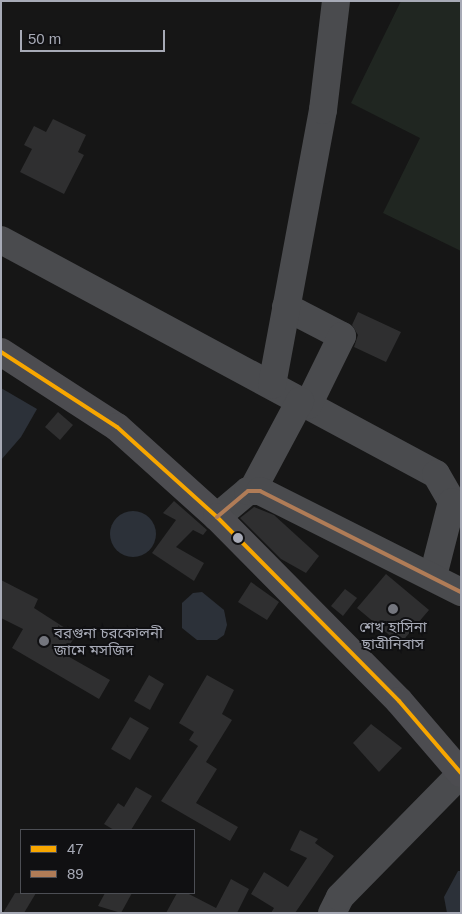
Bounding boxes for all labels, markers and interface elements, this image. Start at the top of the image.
scale bar [22,20,168,52]
text: 50 m [28,30,61,47]
unlabelled marker [233,533,243,543]
marker: শেখ হাসিনা ছাত্রীনিবাস [387,603,399,615]
place label: শেখ হাসিনা ছাত্রীনিবাস [359,617,427,652]
place label: বরগুনা চরকোলনী জামে মসজিদ [54,623,163,658]
marker: বরগুনা চরকোলনী জামে মসজিদ [38,635,50,647]
legend [20,829,195,894]
text: 47 [67,840,84,857]
text: 89 [67,865,84,882]

